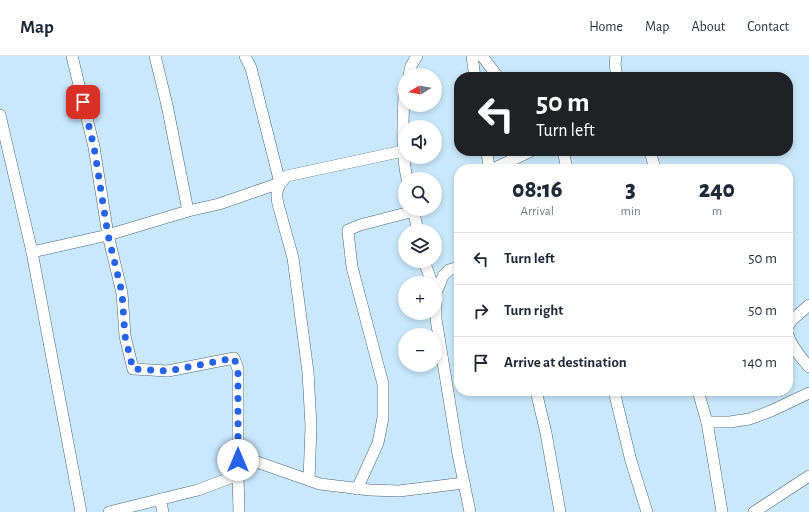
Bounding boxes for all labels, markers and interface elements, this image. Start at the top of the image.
text: Map [20,18,54,37]
text: Home [589,20,623,34]
text: Map [645,20,669,34]
text: About [691,20,725,34]
text: Contact [747,20,789,34]
north arrow [398,68,442,112]
map controls [398,68,442,372]
pin [66,85,100,119]
icon: left [470,88,522,140]
text: 50 m [536,89,590,117]
icon: arrive [72,91,94,113]
button: sound [398,120,442,164]
text: Turn left [536,122,595,140]
button: search [398,172,442,216]
text: 08:16 [512,178,563,202]
text: 3 [625,178,636,202]
text: 240 [699,178,735,202]
text: Arrival [521,205,554,218]
text: min [621,205,641,218]
text: m [712,205,722,218]
button: layers [398,224,442,268]
icon: left [470,248,492,270]
text: Turn left [504,251,555,266]
text: 50 m [748,251,777,266]
button: + [398,276,442,320]
icon: right [470,300,492,322]
text: Turn right [504,303,563,318]
text: 50 m [748,303,777,318]
button: − [398,328,442,372]
icon: arrive [470,352,492,374]
text: Arrive at destination [504,355,627,370]
text: 140 m [742,355,777,370]
position arrow [217,439,259,481]

